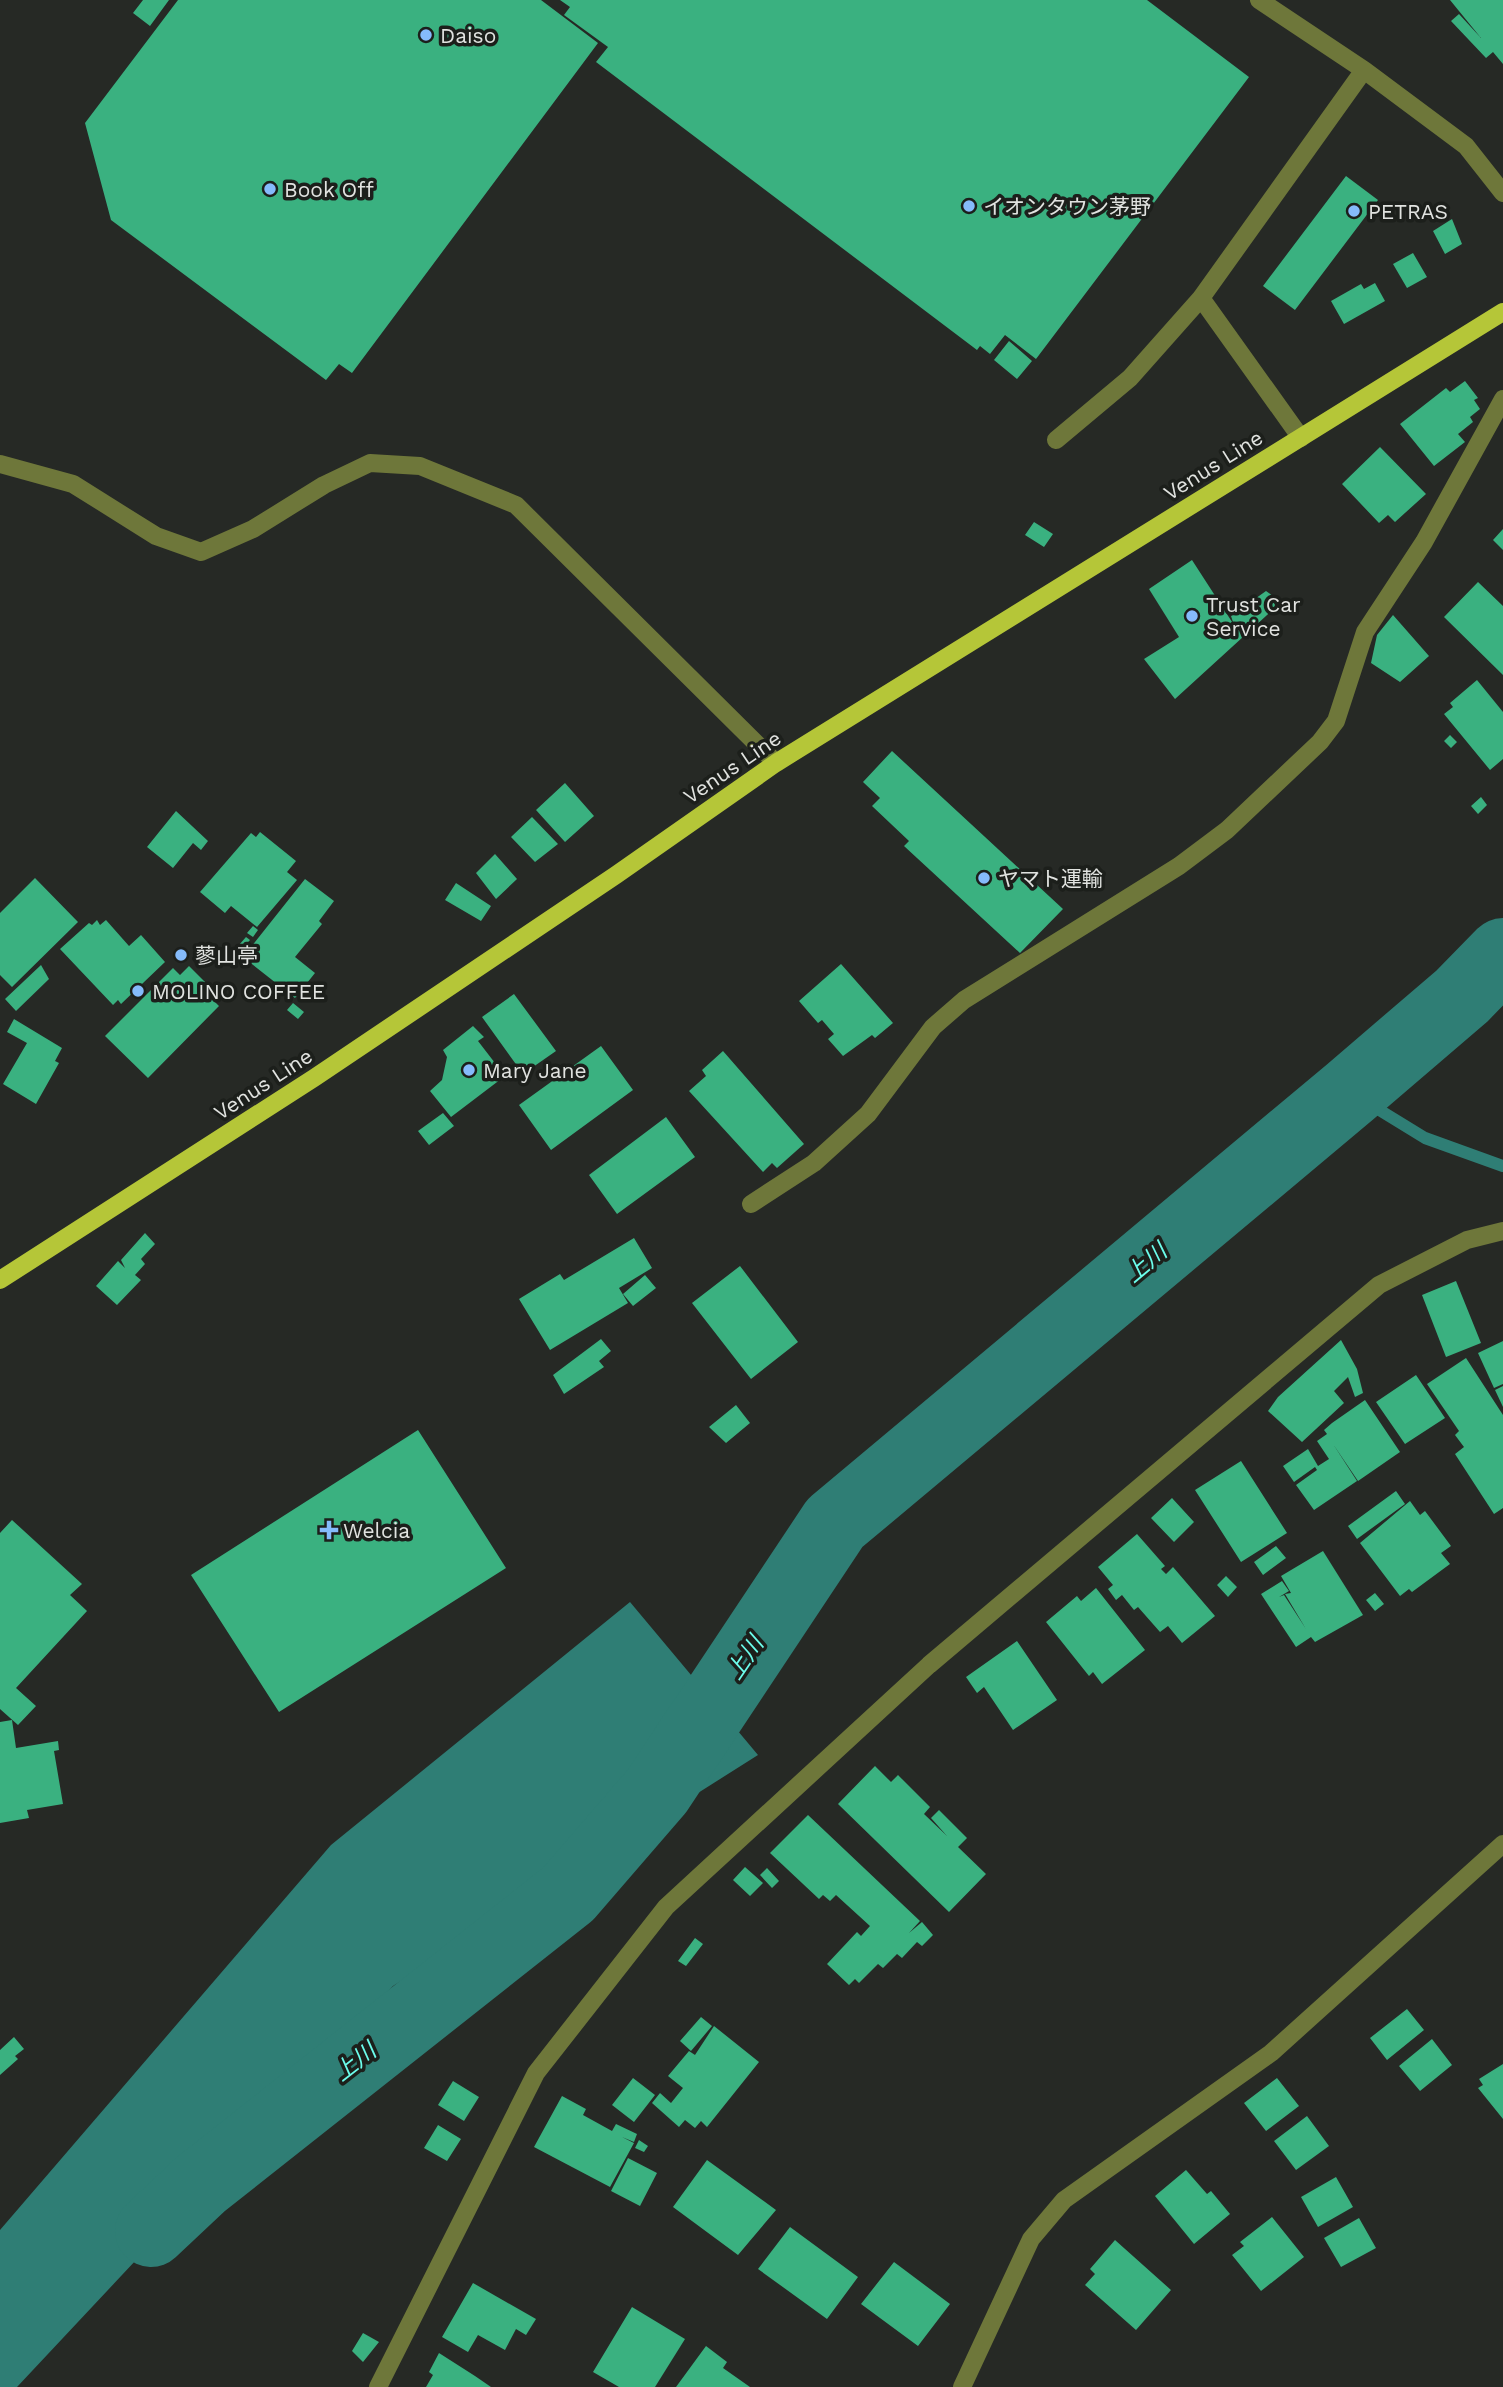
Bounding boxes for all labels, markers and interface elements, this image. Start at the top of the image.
place label: Daiso [440,23,496,48]
marker: Daiso [418,27,434,43]
place label: Book Off [284,177,374,202]
marker: Book Off [262,181,278,197]
place label: イオンタウン茅野 [983,194,1151,219]
marker: イオンタウン茅野 [961,198,977,214]
place label: PETRAS [1368,199,1448,224]
marker: PETRAS [1346,203,1362,219]
street label: Venus Line [1159,425,1267,505]
place label: Trust Car Service [1206,592,1301,641]
marker: Trust Car Service [1184,608,1200,624]
street label: Venus Line [678,725,786,809]
place label: ヤマト運輸 [998,866,1103,891]
marker: ヤマト運輸 [976,870,992,886]
place label: 蓼山亭 [195,943,258,968]
marker: 蓼山亭 [173,947,189,963]
place label: MOLINO COFFEE [152,979,325,1004]
marker: MOLINO COFFEE [130,983,146,999]
street label: Venus Line [209,1043,317,1125]
place label: Mary Jane [483,1058,587,1083]
marker: Mary Jane [461,1062,477,1078]
water label: 上川 [1120,1236,1175,1288]
place label: Welcia [343,1518,410,1543]
marker: Welcia [321,1522,337,1538]
water label: 上川 [721,1629,771,1685]
water label: 上川 [329,2035,384,2087]

